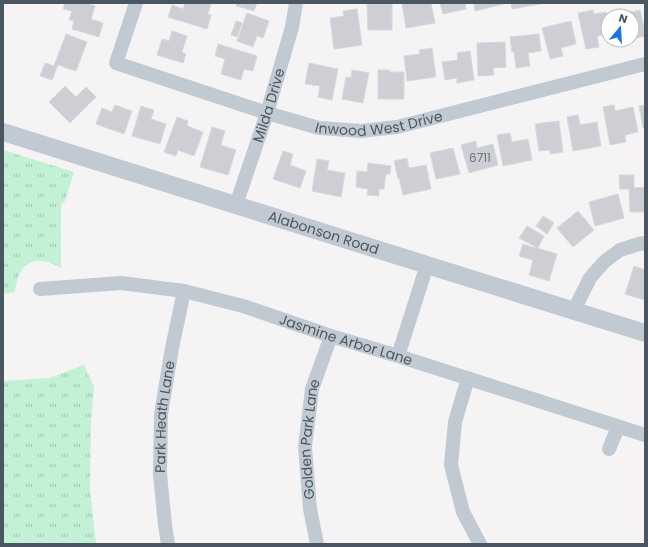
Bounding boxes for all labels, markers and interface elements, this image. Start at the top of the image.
north arrow [600,8,640,48]
text: N [617,10,630,27]
street label: Milda Drive [248,65,290,145]
street label: Inwood West Drive [313,106,445,141]
house number: 6711 [469,149,491,166]
street label: Alabonson Road [266,206,382,259]
street label: Jasmine Arbor Lane [277,309,416,370]
street label: Park Heath Lane [150,359,180,473]
street label: Golden Park Lane [295,376,325,500]

